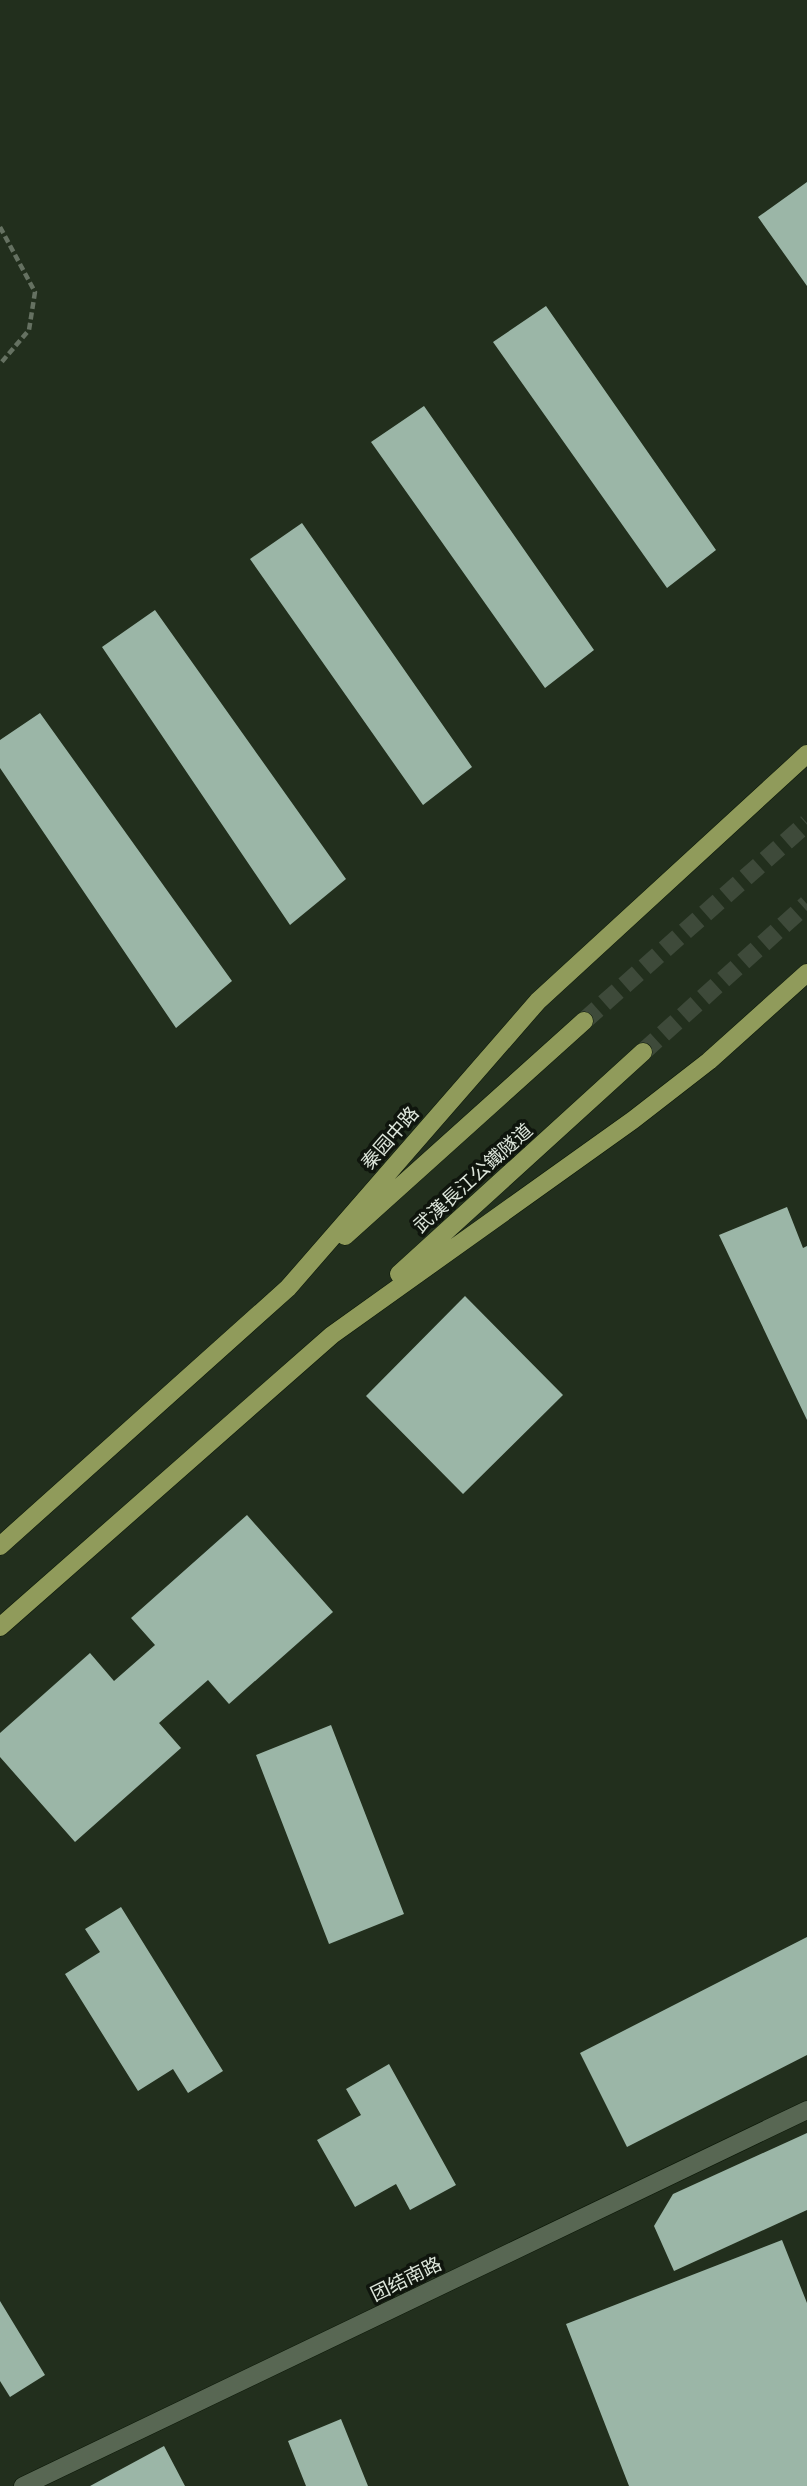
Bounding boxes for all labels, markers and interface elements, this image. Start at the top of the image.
street label: 秦园中路 [356,1102,424,1174]
street label: 武漢長江公鐵隧道 [409,1119,537,1237]
street label: 团结南路 [367,2252,445,2306]

